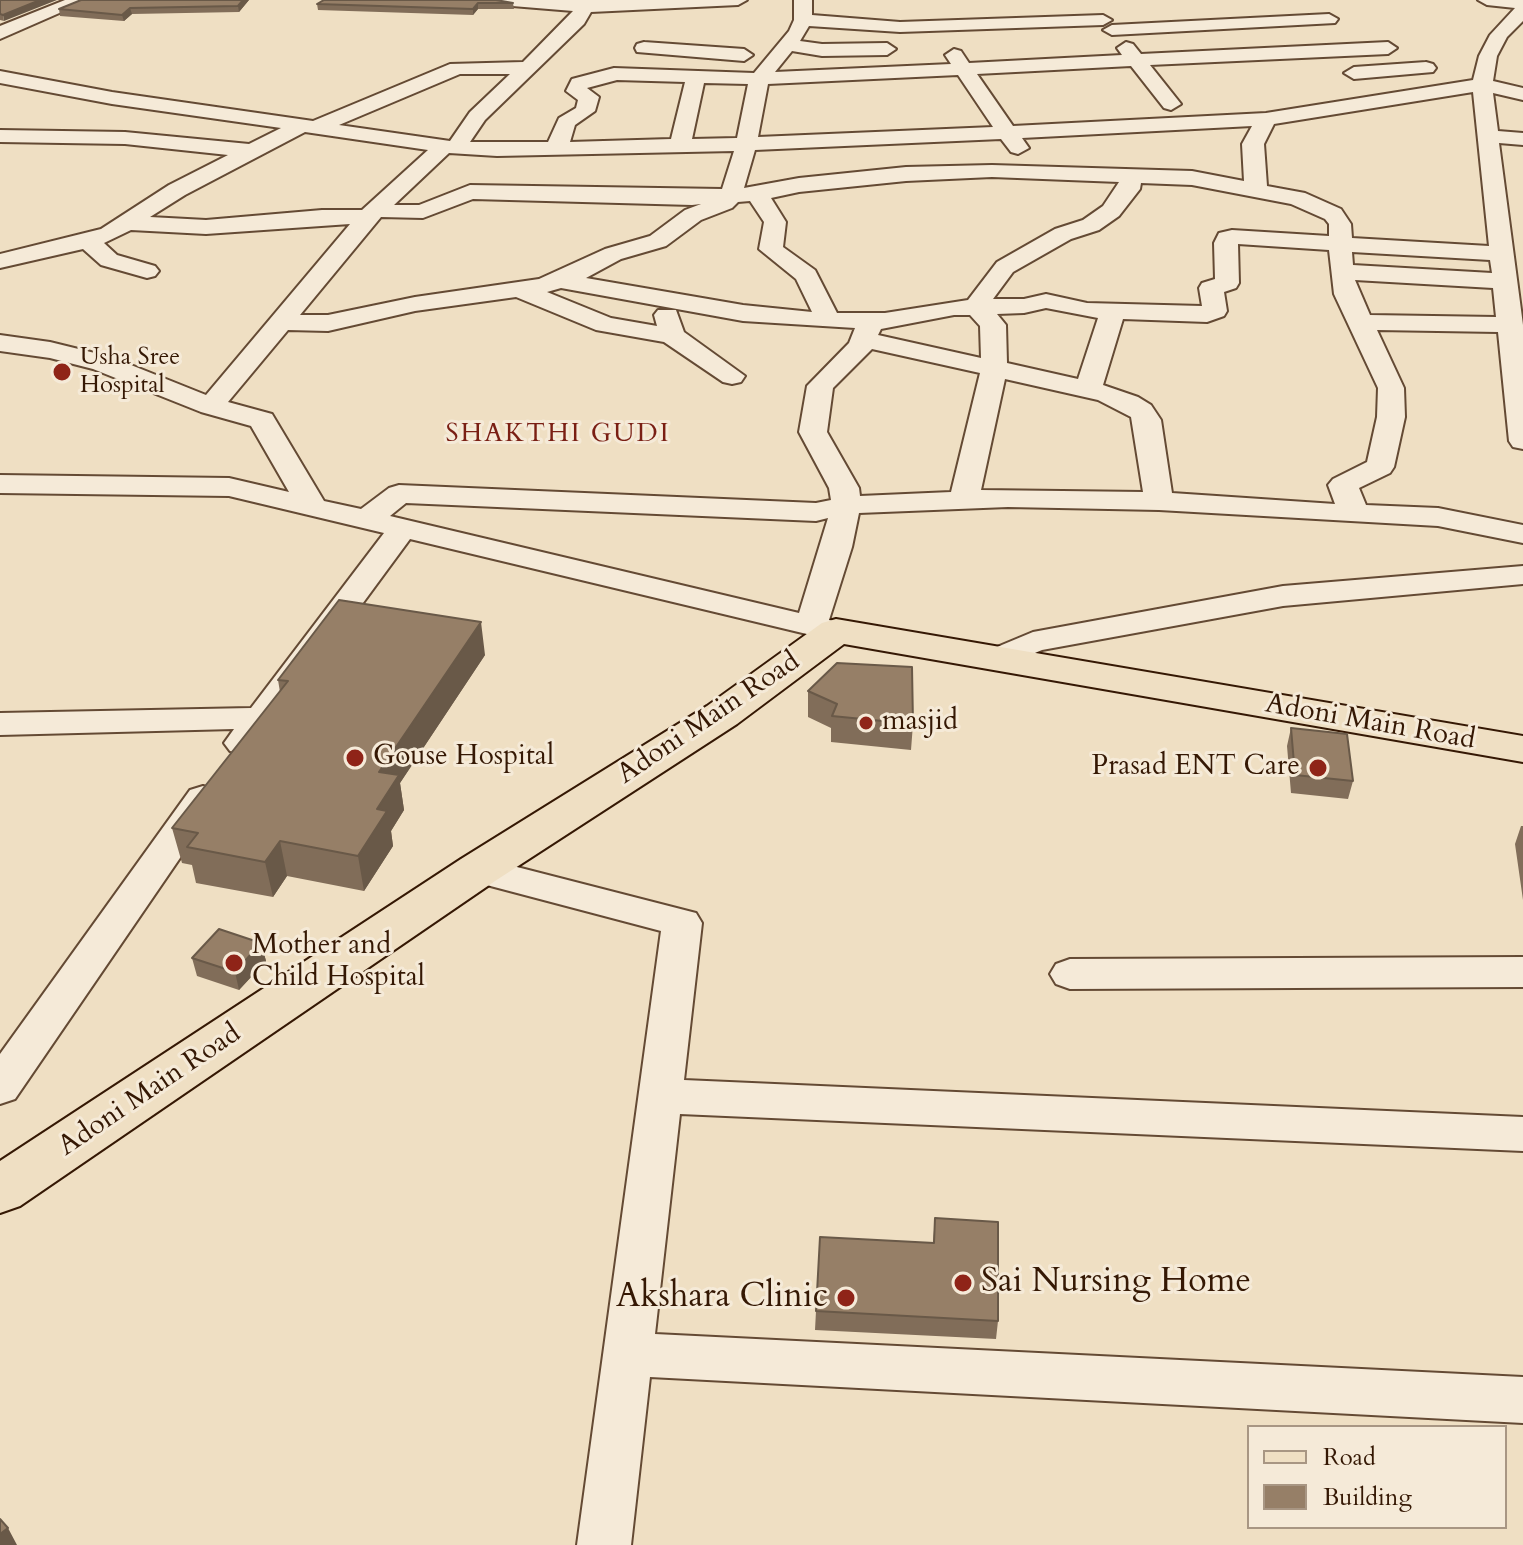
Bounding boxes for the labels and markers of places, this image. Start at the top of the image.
place label: Usha Sree Hospital [80,344,180,400]
marker: Usha Sree Hospital [51,361,73,383]
place label: masjid [882,706,958,740]
marker: masjid [857,714,875,732]
place label: Gouse Hospital [373,741,554,775]
marker: Gouse Hospital [344,747,366,769]
place label: Prasad ENT Care [1092,751,1300,785]
marker: Prasad ENT Care [1307,757,1329,779]
place label: Mother and Child Hospital [252,930,425,996]
marker: Mother and Child Hospital [223,952,245,974]
place label: Sai Nursing Home [981,1263,1251,1303]
marker: Sai Nursing Home [952,1272,974,1294]
place label: Akshara Clinic [616,1278,828,1318]
marker: Akshara Clinic [835,1287,857,1309]

